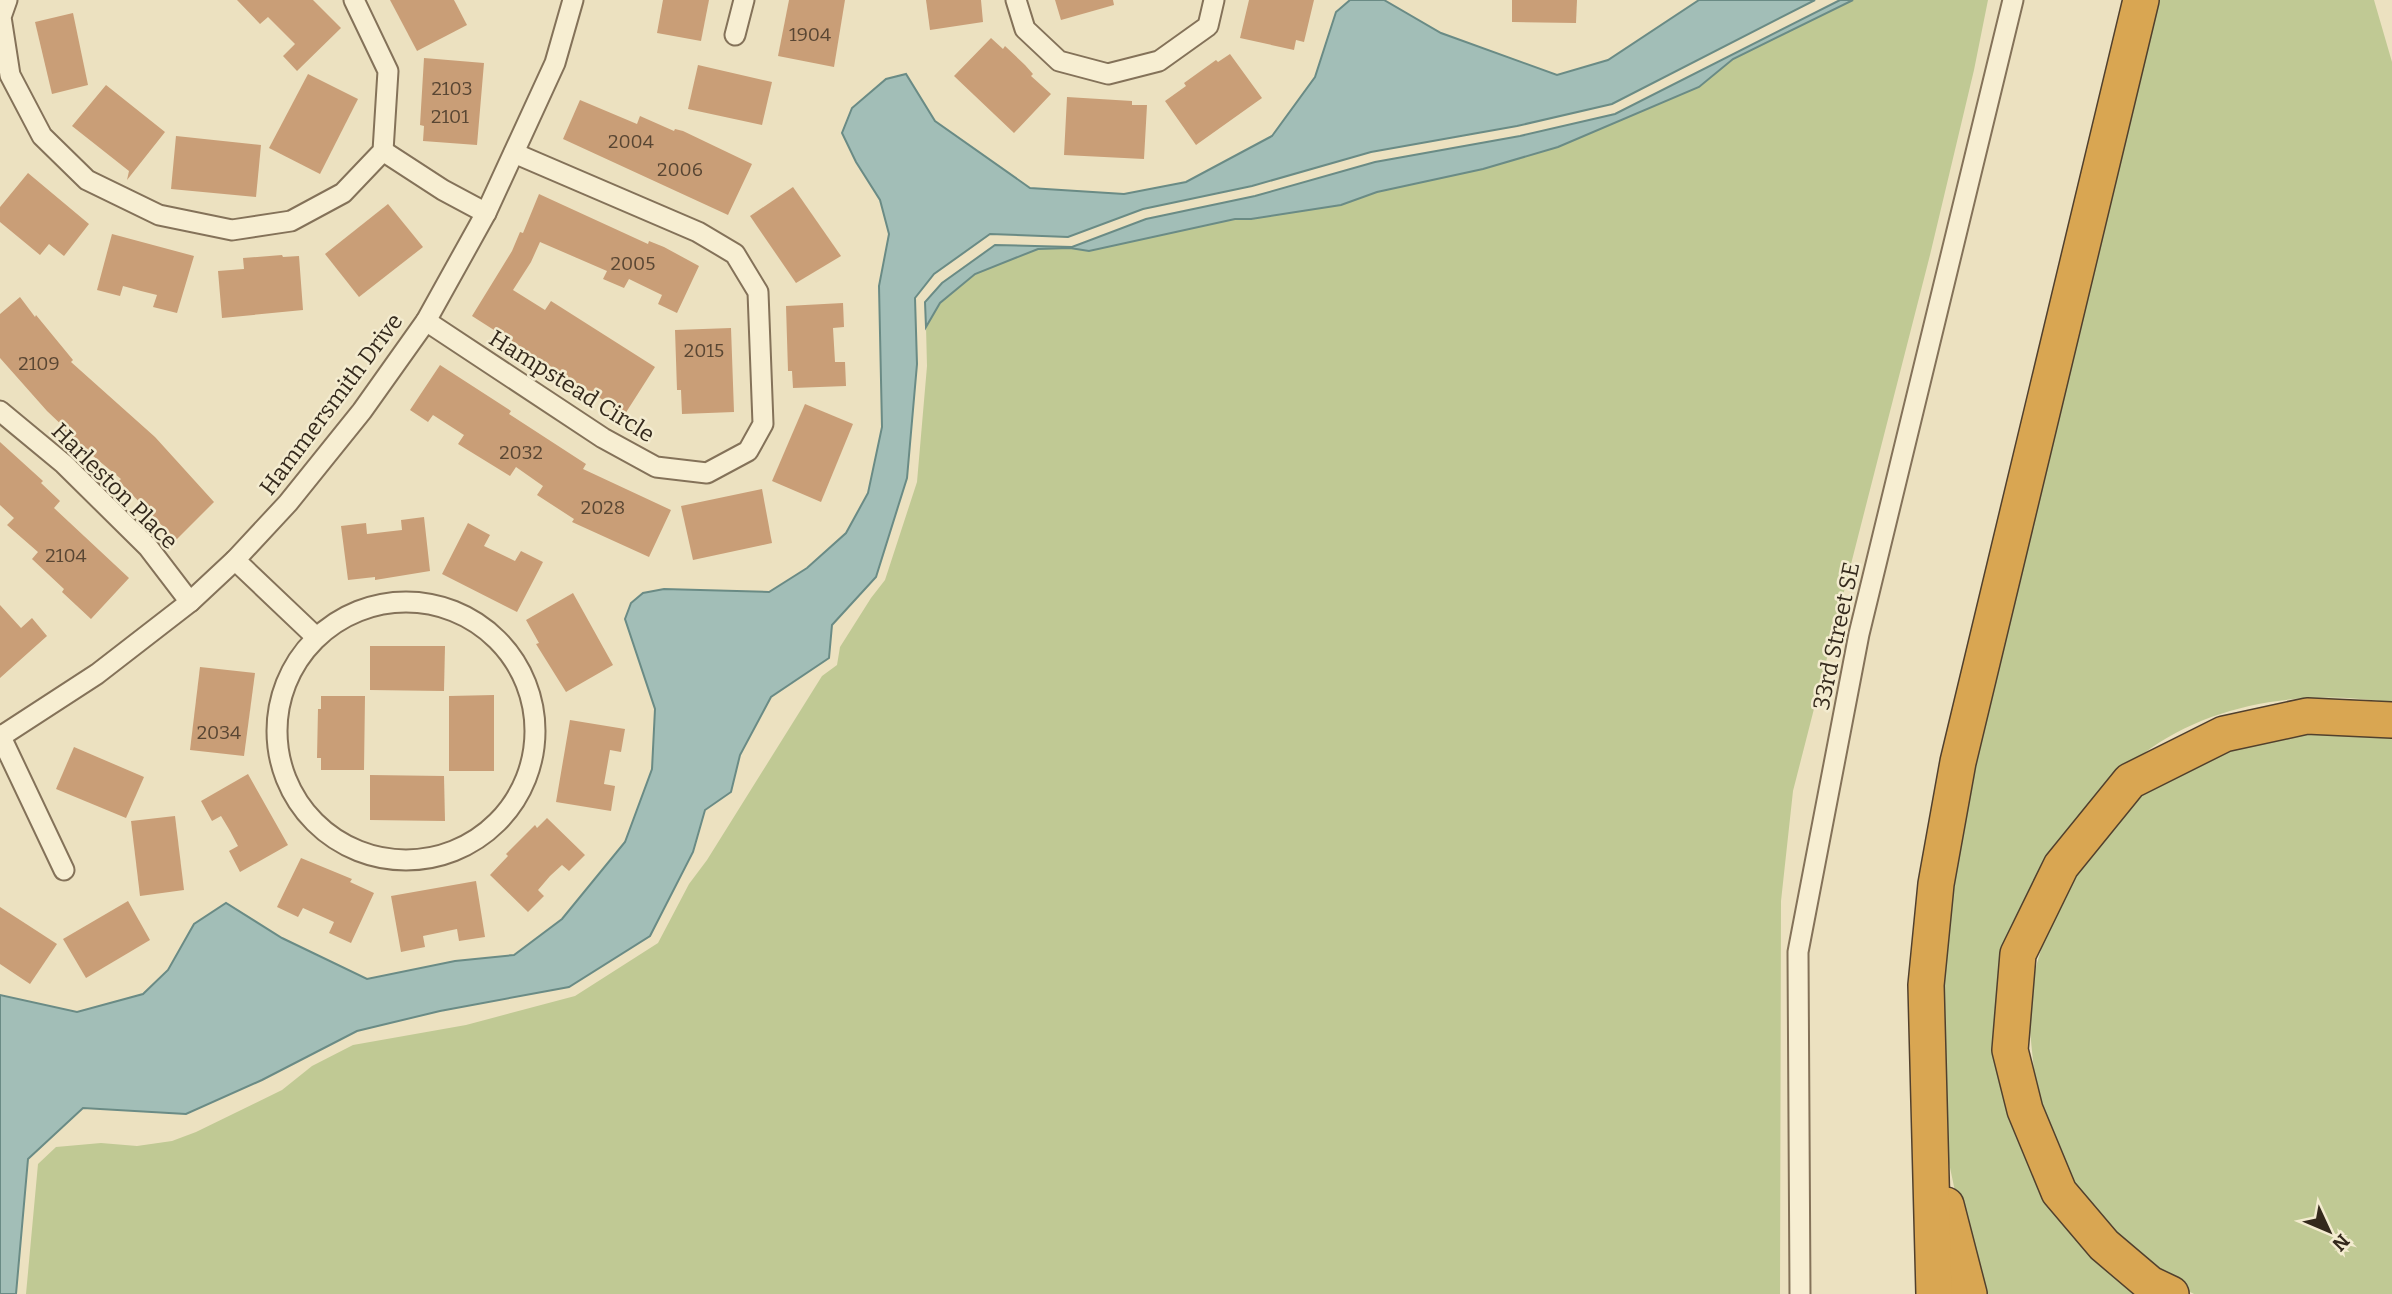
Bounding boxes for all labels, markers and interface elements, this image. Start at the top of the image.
house number: 1904 [789,23,831,46]
house number: 2103 [431,77,473,100]
house number: 2101 [431,105,469,128]
house number: 2004 [608,130,654,153]
house number: 2006 [657,158,703,181]
house number: 2005 [611,252,655,275]
street label: Hammersmith Drive [254,308,408,500]
street label: Hampstead Circle [484,324,660,448]
house number: 2015 [684,339,724,362]
house number: 2109 [18,352,60,375]
street label: Harleston Place [46,417,184,555]
house number: 2032 [499,441,543,464]
house number: 2028 [581,496,625,519]
house number: 2104 [45,544,87,567]
street label: 33rd Street SE [1807,559,1865,713]
house number: 2034 [197,721,241,744]
north arrow [2294,1196,2364,1266]
text: N [2327,1229,2354,1256]

